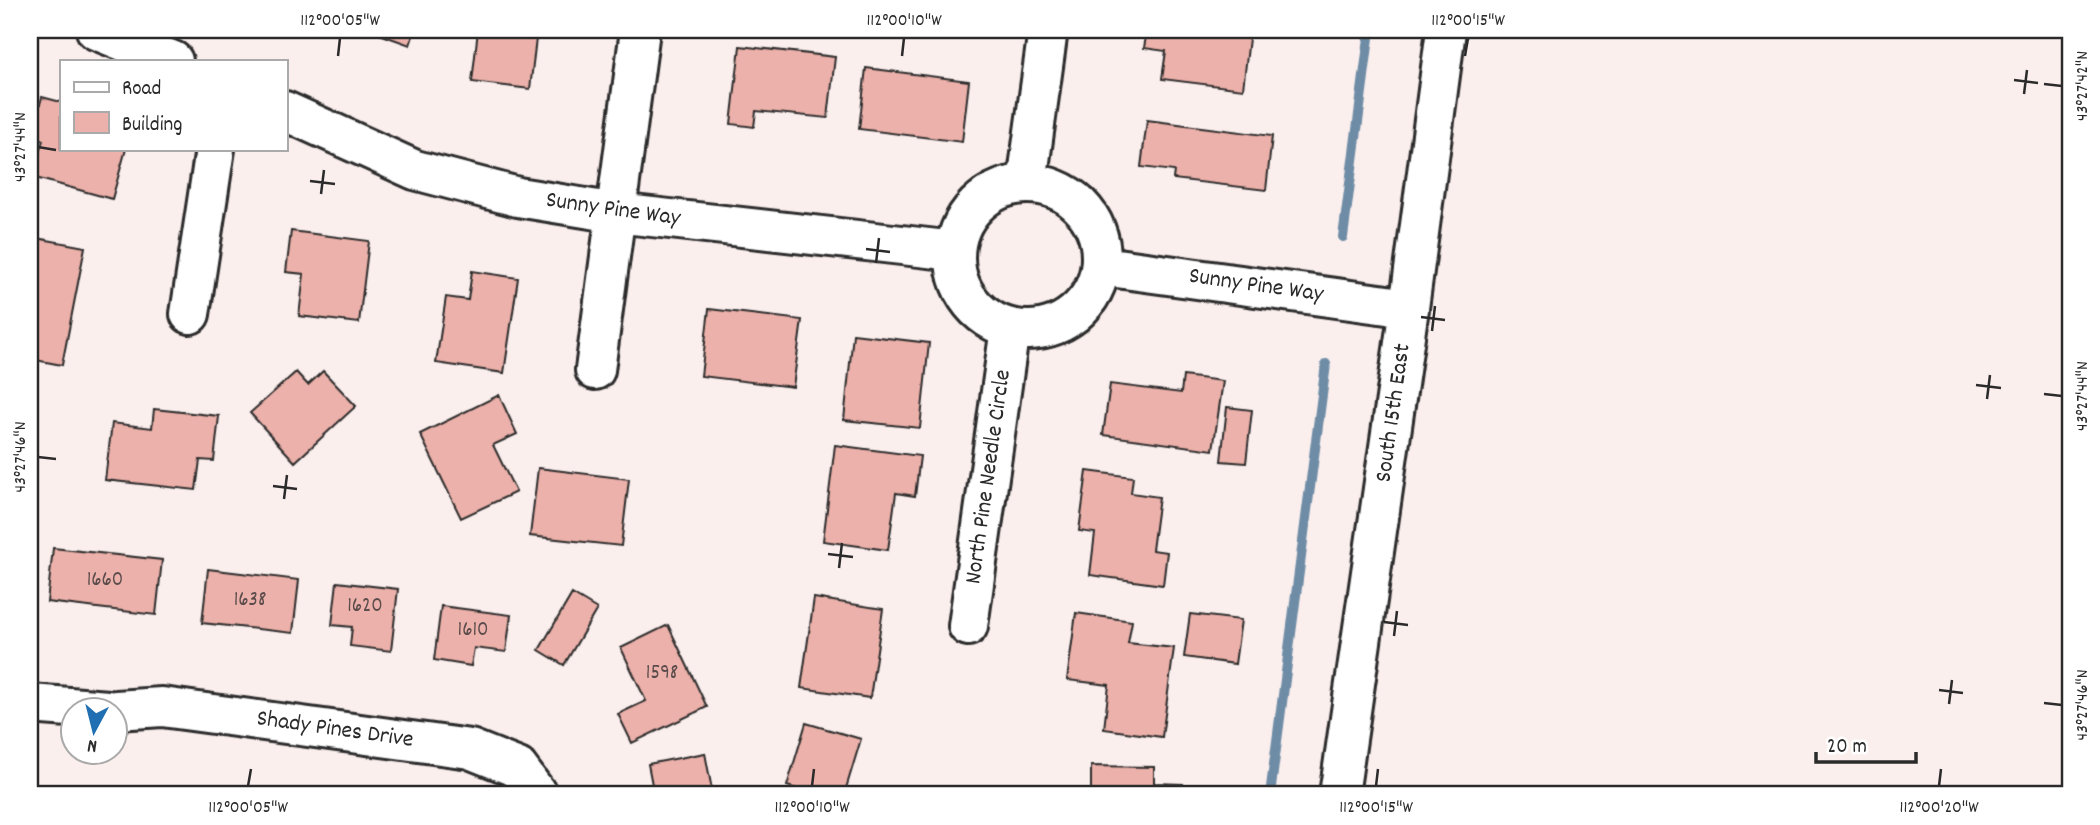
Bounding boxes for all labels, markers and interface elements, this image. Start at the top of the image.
text: 112°00'05"W [300,9,380,34]
text: 112°00'10"W [866,9,942,34]
text: 112°00'15"W [1431,9,1506,34]
text: 43°27'42"N [2071,51,2096,121]
legend [60,60,287,150]
text: Road [122,75,161,105]
text: Building [122,111,182,141]
text: 43°27'44"N [9,112,34,182]
street label: Sunny Pine Way [544,184,684,236]
street label: Sunny Pine Way [1187,260,1327,312]
street label: South 15th East [1367,341,1421,485]
text: 43°27'44"N [2071,361,2096,431]
street label: North Pine Needle Circle [957,368,1021,586]
text: 43°27'46"N [9,421,34,493]
house number: 1660 [87,566,123,596]
house number: 1638 [234,586,266,616]
house number: 1620 [347,592,383,622]
house number: 1610 [458,616,488,646]
house number: 1598 [646,659,678,689]
text: 43°27'46"N [2071,669,2096,741]
north arrow [60,696,130,766]
street label: Shady Pines Drive [254,702,416,758]
scale bar [1816,720,1916,764]
text: N [86,730,99,758]
text: 20 m [1827,733,1867,763]
text: 112°00'05"W [208,796,288,821]
text: 112°00'10"W [774,796,850,821]
text: 112°00'15"W [1339,796,1414,821]
text: 112°00'20"W [1899,796,1979,821]

